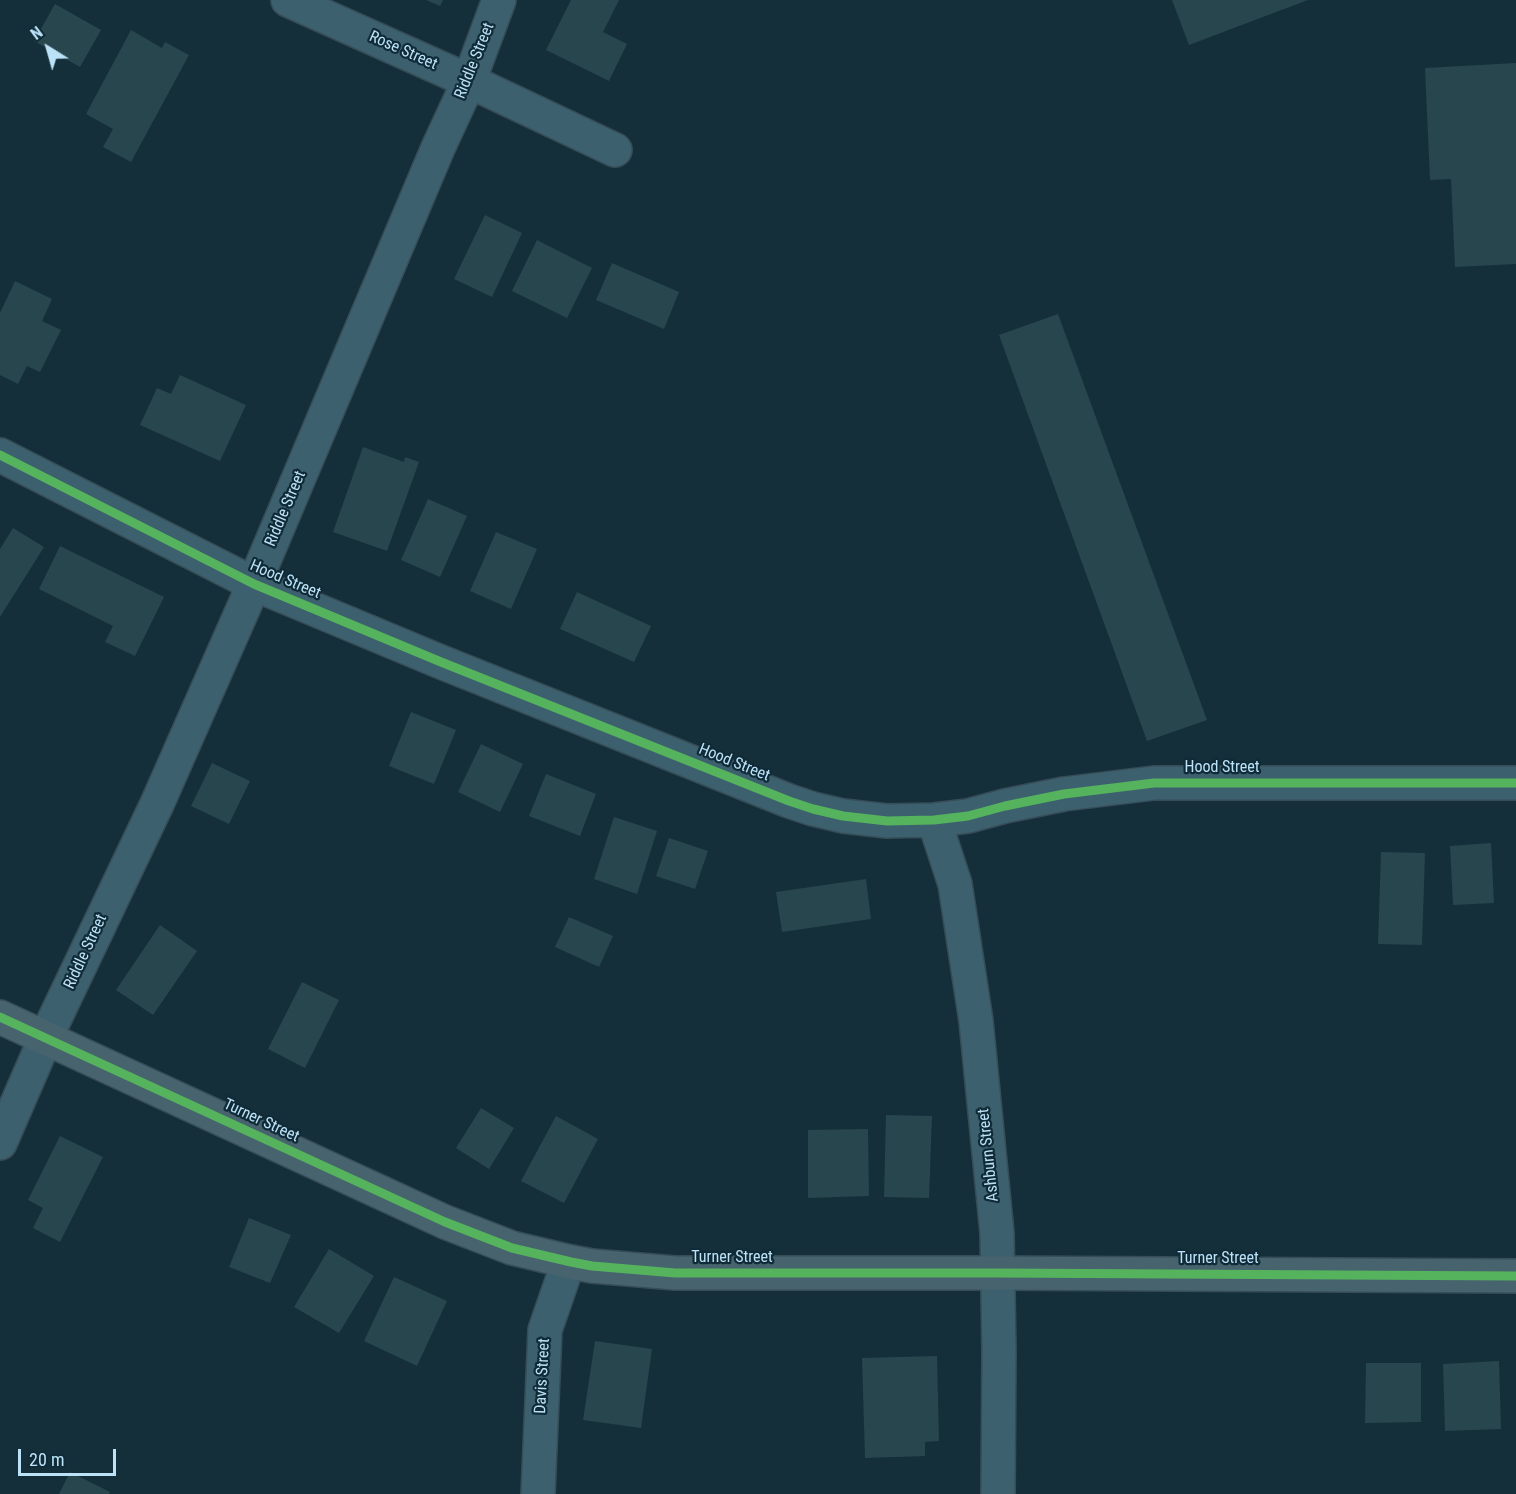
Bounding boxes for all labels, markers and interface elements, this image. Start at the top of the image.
north arrow [18,18,78,78]
street label: Riddle Street [451,20,499,102]
text: N [27,23,46,44]
street label: Rose Street [366,27,440,75]
street label: Riddle Street [261,468,311,550]
street label: Hood Street [247,556,323,604]
street label: Hood Street [696,740,772,786]
street label: Hood Street [1184,758,1260,778]
street label: Riddle Street [60,912,112,992]
street label: Turner Street [220,1095,302,1147]
street label: Ashburn Street [975,1107,1003,1203]
street label: Turner Street [691,1248,773,1268]
street label: Turner Street [1177,1249,1259,1269]
street label: Davis Street [531,1338,555,1414]
scale bar [21,1437,118,1475]
text: 20 m [29,1449,64,1470]

